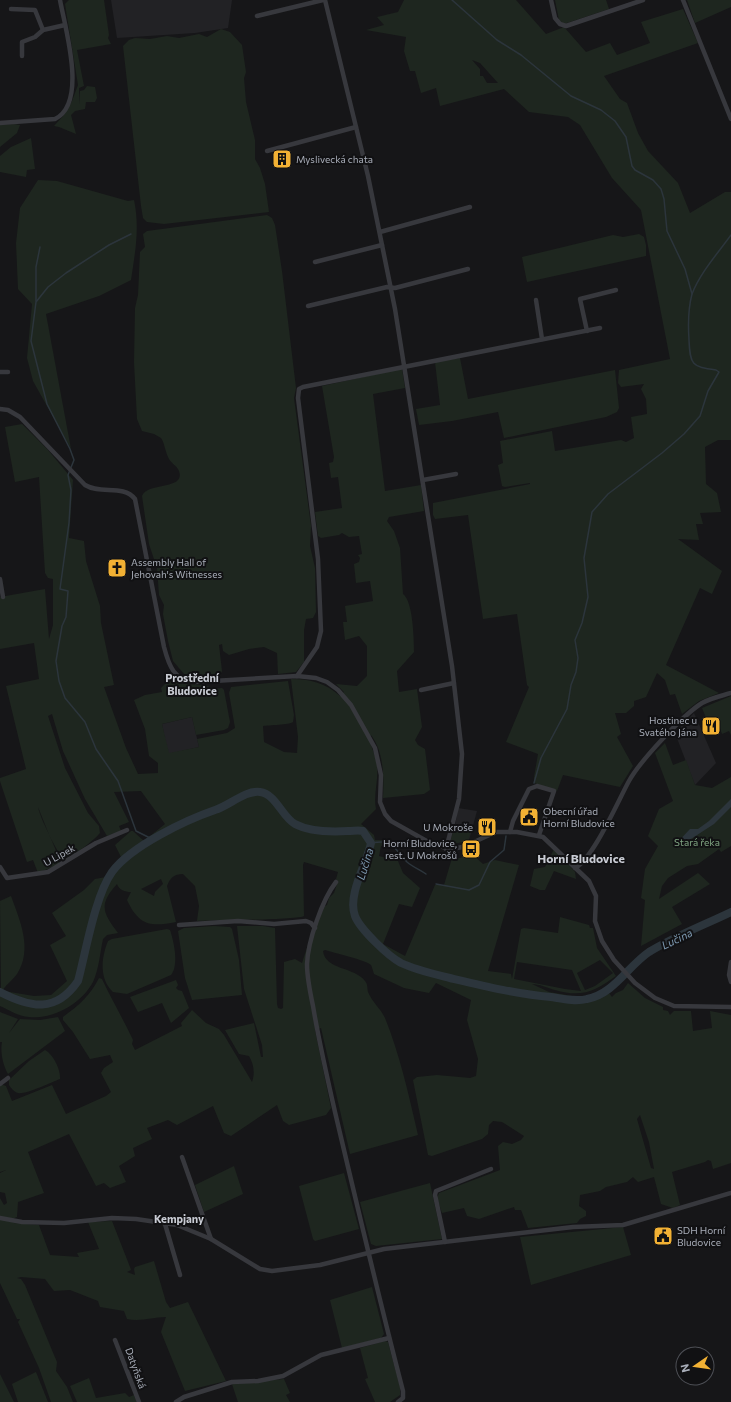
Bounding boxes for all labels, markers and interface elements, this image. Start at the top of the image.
building icon: Myslivecká chata [271,148,293,170]
place label: Myslivecká chata [296,153,373,165]
place label: Assembly Hall of Jehovah's Witnesses [131,556,222,580]
church icon: Assembly Hall of Jehovah's Witnesses [106,557,128,579]
district label: Prostřední Bludovice [165,671,220,697]
place label: Hostinec u Svatého Jána [639,714,697,738]
restaurant icon: Hostinec u Svatého Jána [700,715,722,737]
place label: Obecní úřad Horní Bludovice [543,805,615,829]
public building icon: Obecní úřad Horní Bludovice [518,806,540,828]
restaurant icon: U Mokroše [476,816,498,838]
place label: U Mokroše [423,821,473,833]
park label: Stará řeka [674,836,720,848]
place label: Horní Bludovice, rest. U Mokrošů [383,837,457,861]
bus stop icon: Horní Bludovice, rest. U Mokrošů [460,838,482,860]
street label: U Lipek [41,841,77,869]
water label: Lučina [354,846,376,881]
district label: Horní Bludovice [537,851,625,865]
water label: Lučina [659,925,695,952]
district label: Kempjany [154,1212,204,1225]
place label: SDH Horní Bludovice [677,1224,726,1248]
public building icon: SDH Horní Bludovice [652,1225,674,1247]
street label: Datyňská [123,1346,149,1390]
north arrow [675,1346,715,1386]
text: N [678,1363,692,1374]

